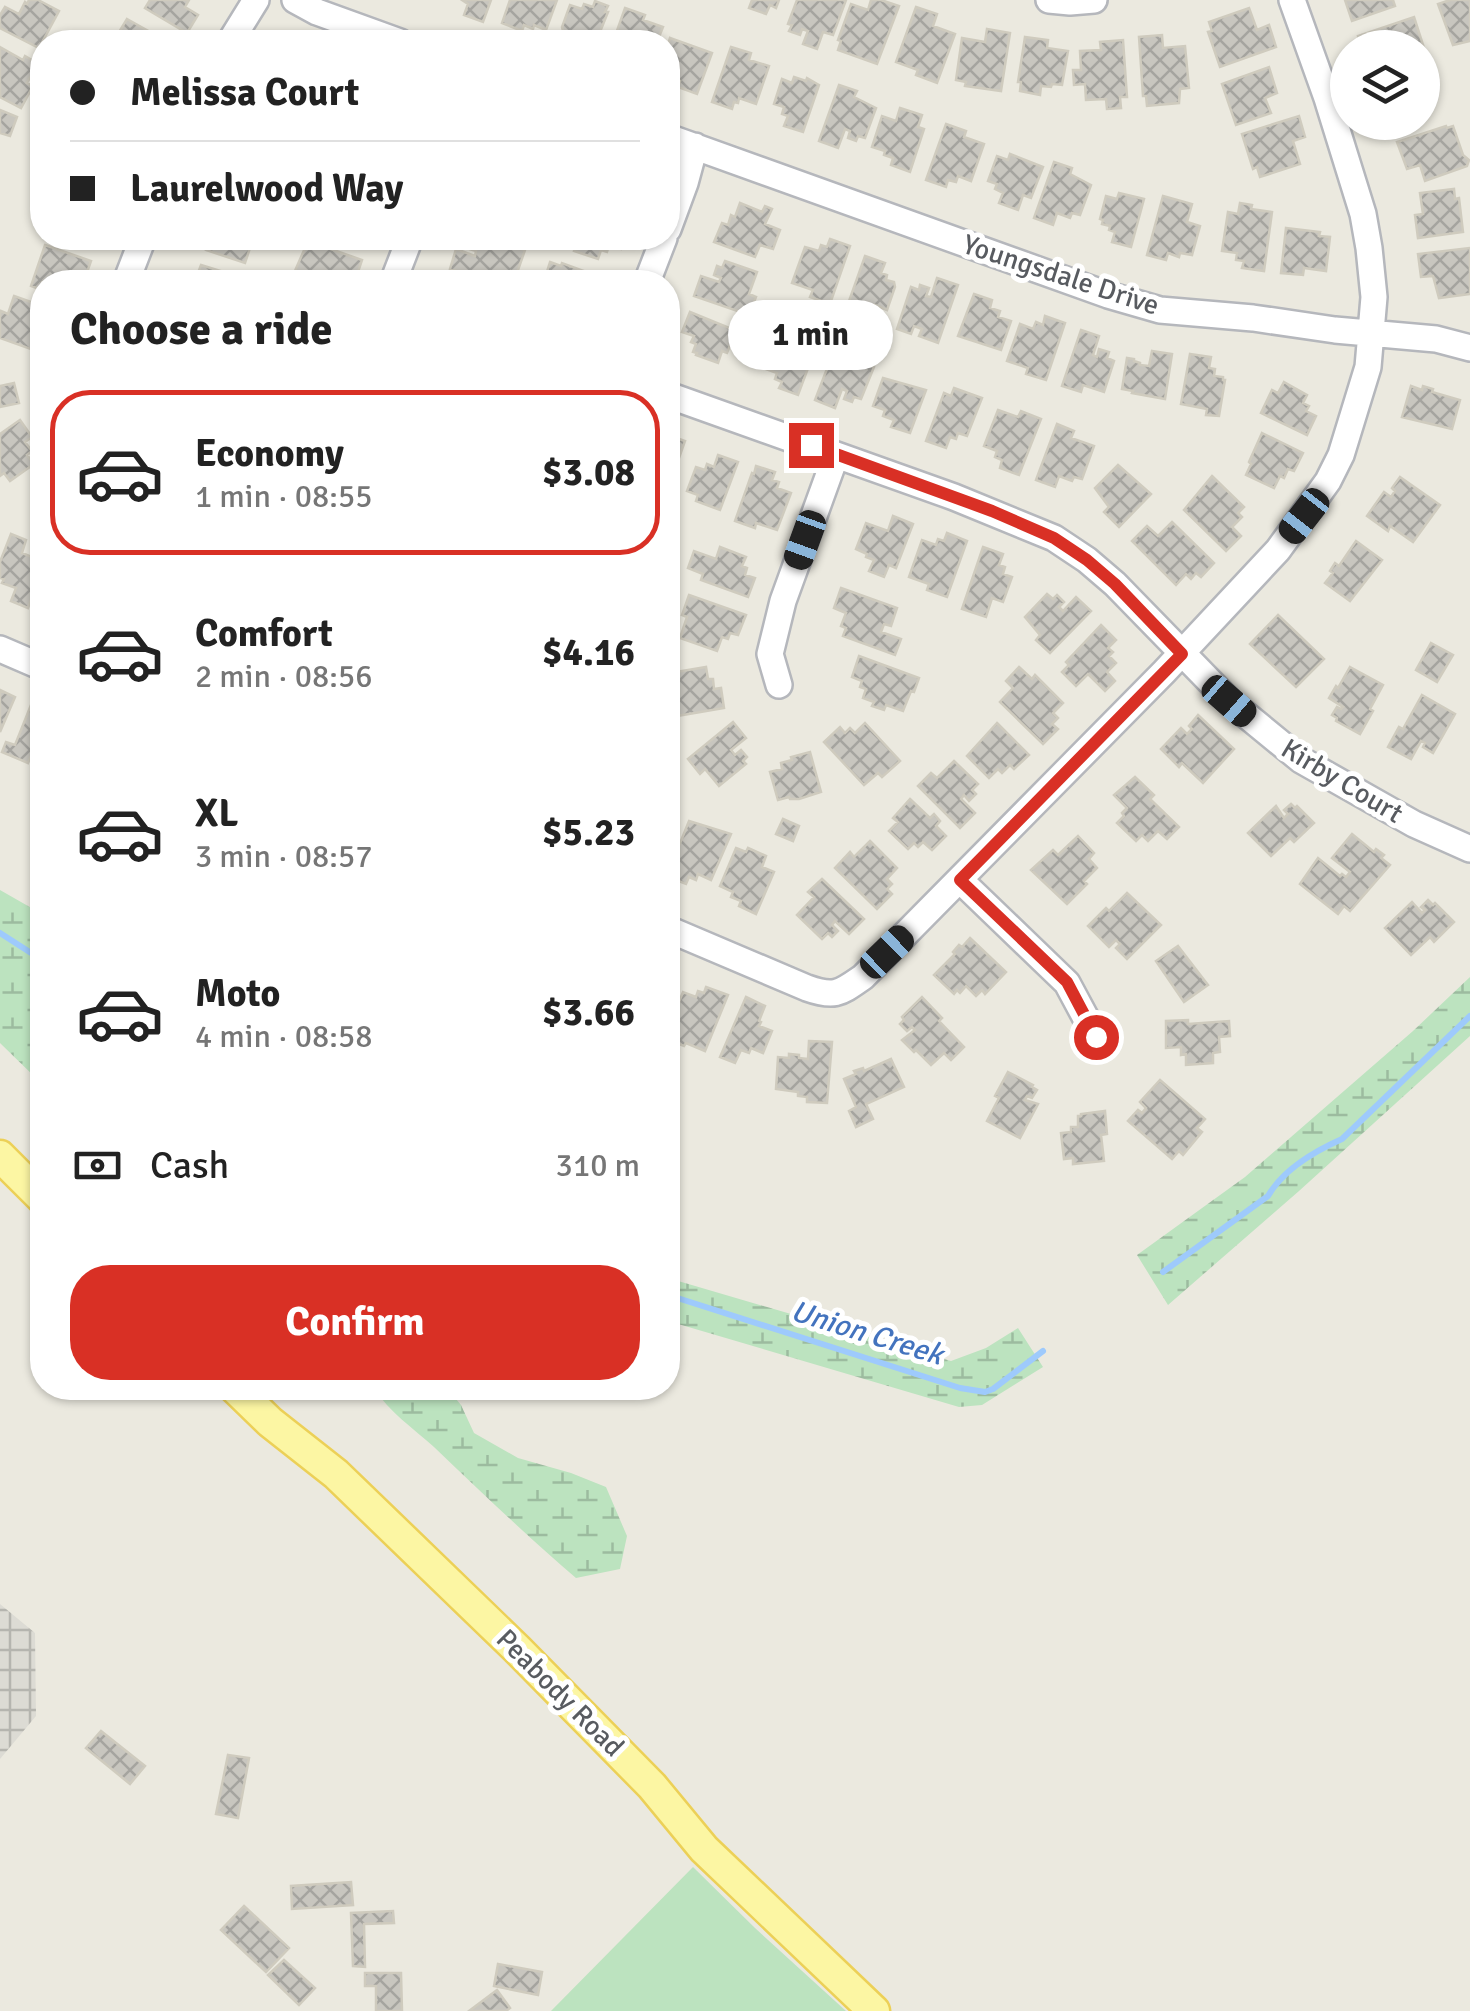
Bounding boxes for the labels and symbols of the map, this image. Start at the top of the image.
street label: Youngsdale Drive [959,227,1163,323]
callout: 1 min [728,300,894,370]
route end [789,423,834,468]
car [1274,483,1334,549]
car [781,507,829,573]
car [1197,670,1261,732]
street label: Kirby Court [1275,731,1409,831]
car [855,920,919,984]
route start [1074,1015,1119,1060]
water label: Union Creek [787,1292,950,1374]
street label: Peabody Road [489,1622,631,1764]

